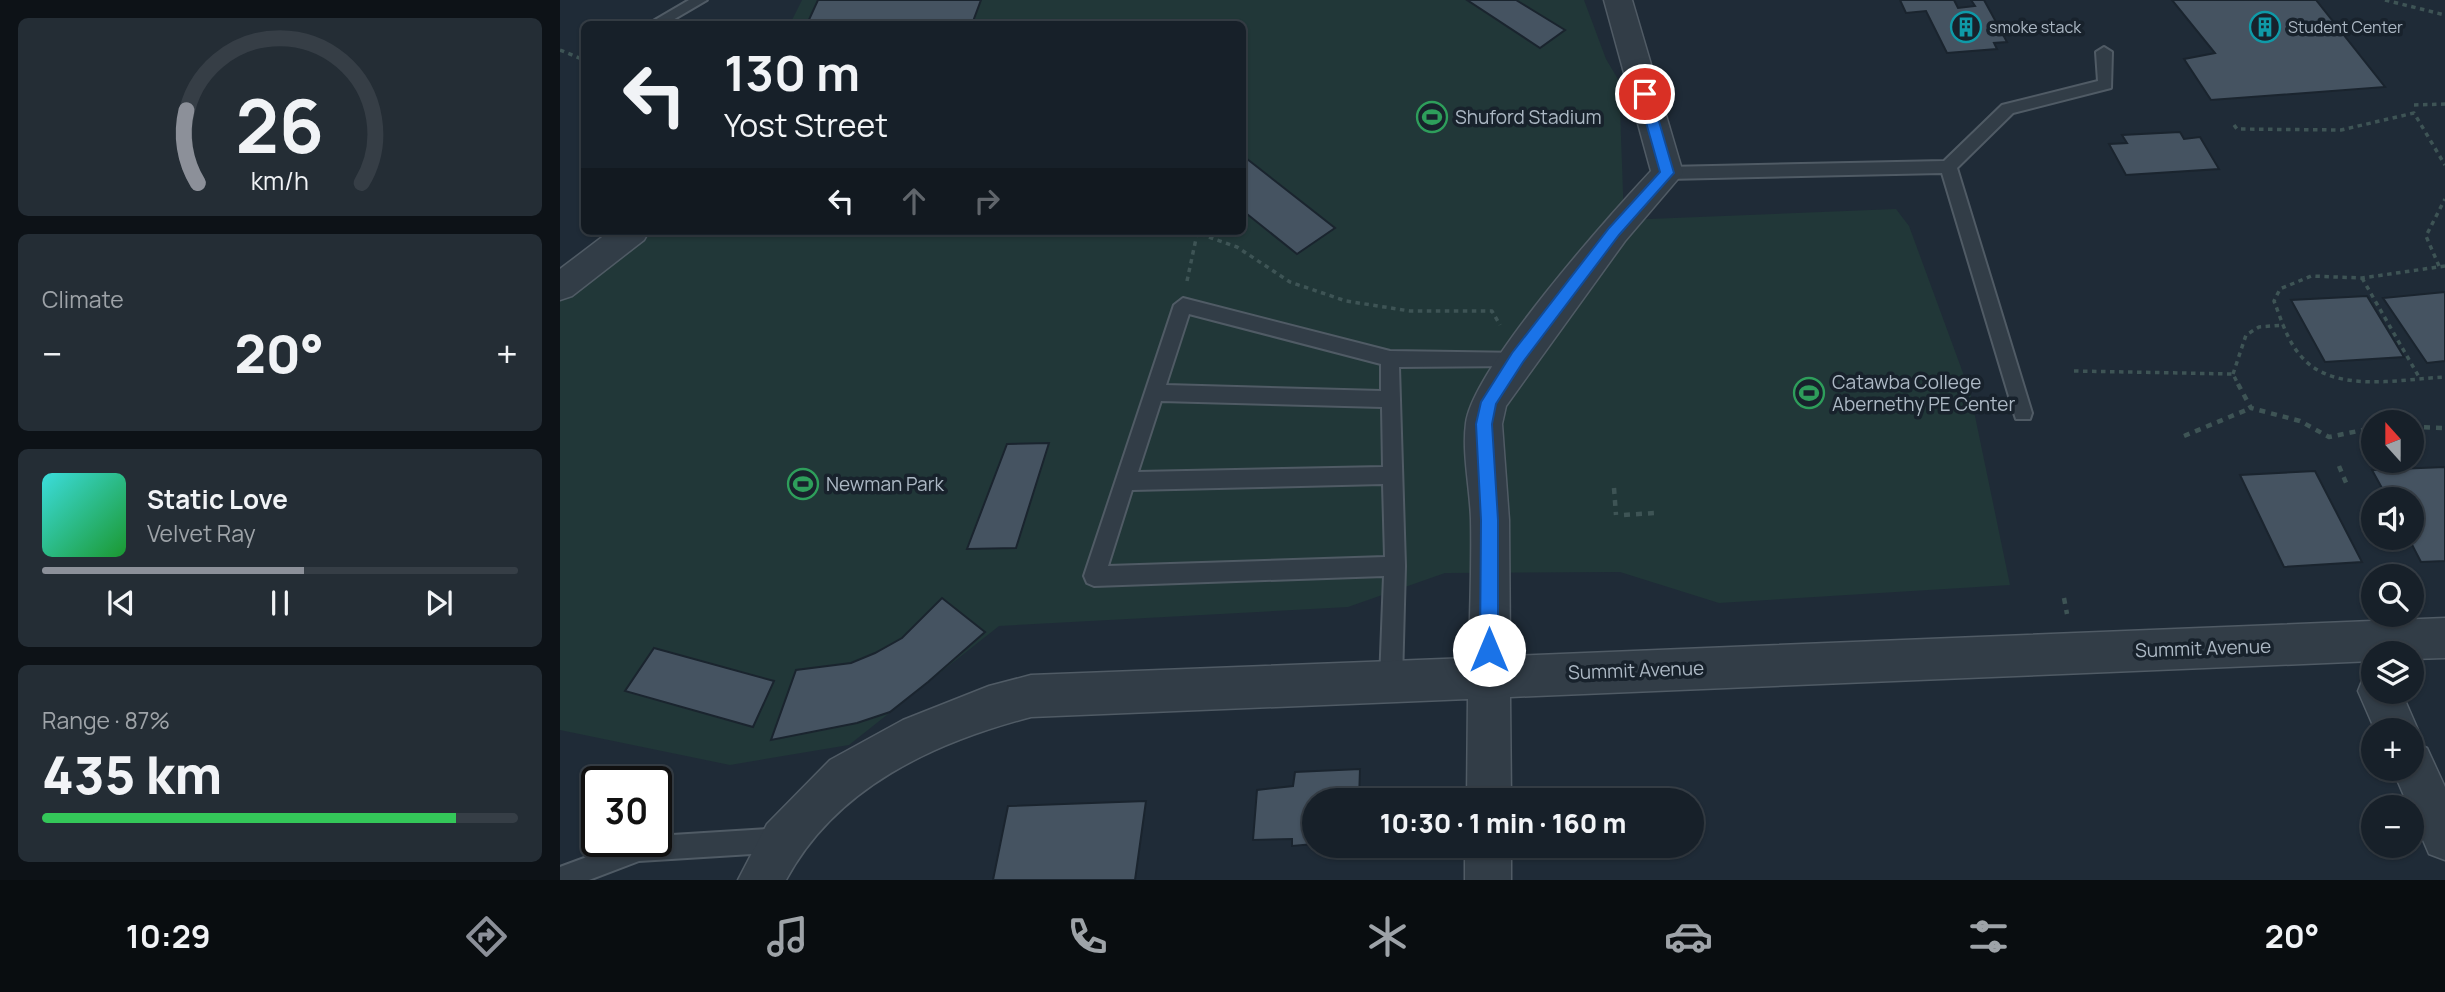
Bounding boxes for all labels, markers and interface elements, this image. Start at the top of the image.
building icon: smoke stack [1949,10,1983,44]
building icon: Student Center [2248,10,2282,44]
place label: smoke stack [1989,16,2082,38]
place label: Student Center [2288,16,2403,38]
text: 130 m [724,39,860,106]
icon: left [609,49,700,140]
pin [1615,64,1675,124]
text: 26 [236,75,324,175]
icon: arrive [1626,75,1664,113]
sports icon: Shuford Stadium [1415,100,1449,134]
text: Yost Street [724,103,888,147]
place label: Shuford Stadium [1455,104,1602,130]
text: km/h [251,163,309,198]
icon: left [822,182,860,220]
icon: ahead [895,182,933,220]
icon: right [968,182,1006,220]
text: Climate [42,283,124,315]
text: 20° [234,318,324,389]
text: − [42,327,63,379]
text: + [496,327,518,379]
place label: Catawba College Abernethy PE Center [1832,369,2015,417]
sports icon: Catawba College Abernethy PE Center [1792,376,1826,410]
north arrow [2361,410,2424,472]
map controls [2361,410,2424,858]
sports icon: Newman Park [786,467,820,501]
place label: Newman Park [826,471,945,497]
text: Static Love [147,481,288,517]
button: sound [2361,487,2424,550]
text: Velvet Ray [147,517,256,549]
button: search [2361,564,2424,627]
icon: previous [102,584,140,622]
icon: pause [261,584,299,622]
icon: next [420,584,458,622]
position arrow [1452,613,1526,687]
street label: Summit Avenue [2135,633,2271,663]
button: layers [2361,641,2424,704]
street label: Summit Avenue [1568,655,1704,685]
text: Range · 87% [42,704,170,736]
button: + [2361,718,2424,781]
text: 435 km [42,739,222,810]
speed limit sign: 30 [581,766,672,857]
button: − [2361,795,2424,858]
text: 10:30 · 1 min · 160 m [1380,805,1626,841]
icon: directions [462,912,511,961]
icon: music [763,912,812,961]
icon: phone [1063,912,1112,961]
icon: climate [1363,912,1412,961]
icon: car [1664,912,1713,961]
icon: filters [1964,912,2013,961]
text: 10:29 [126,914,211,958]
text: 20° [2265,914,2319,958]

